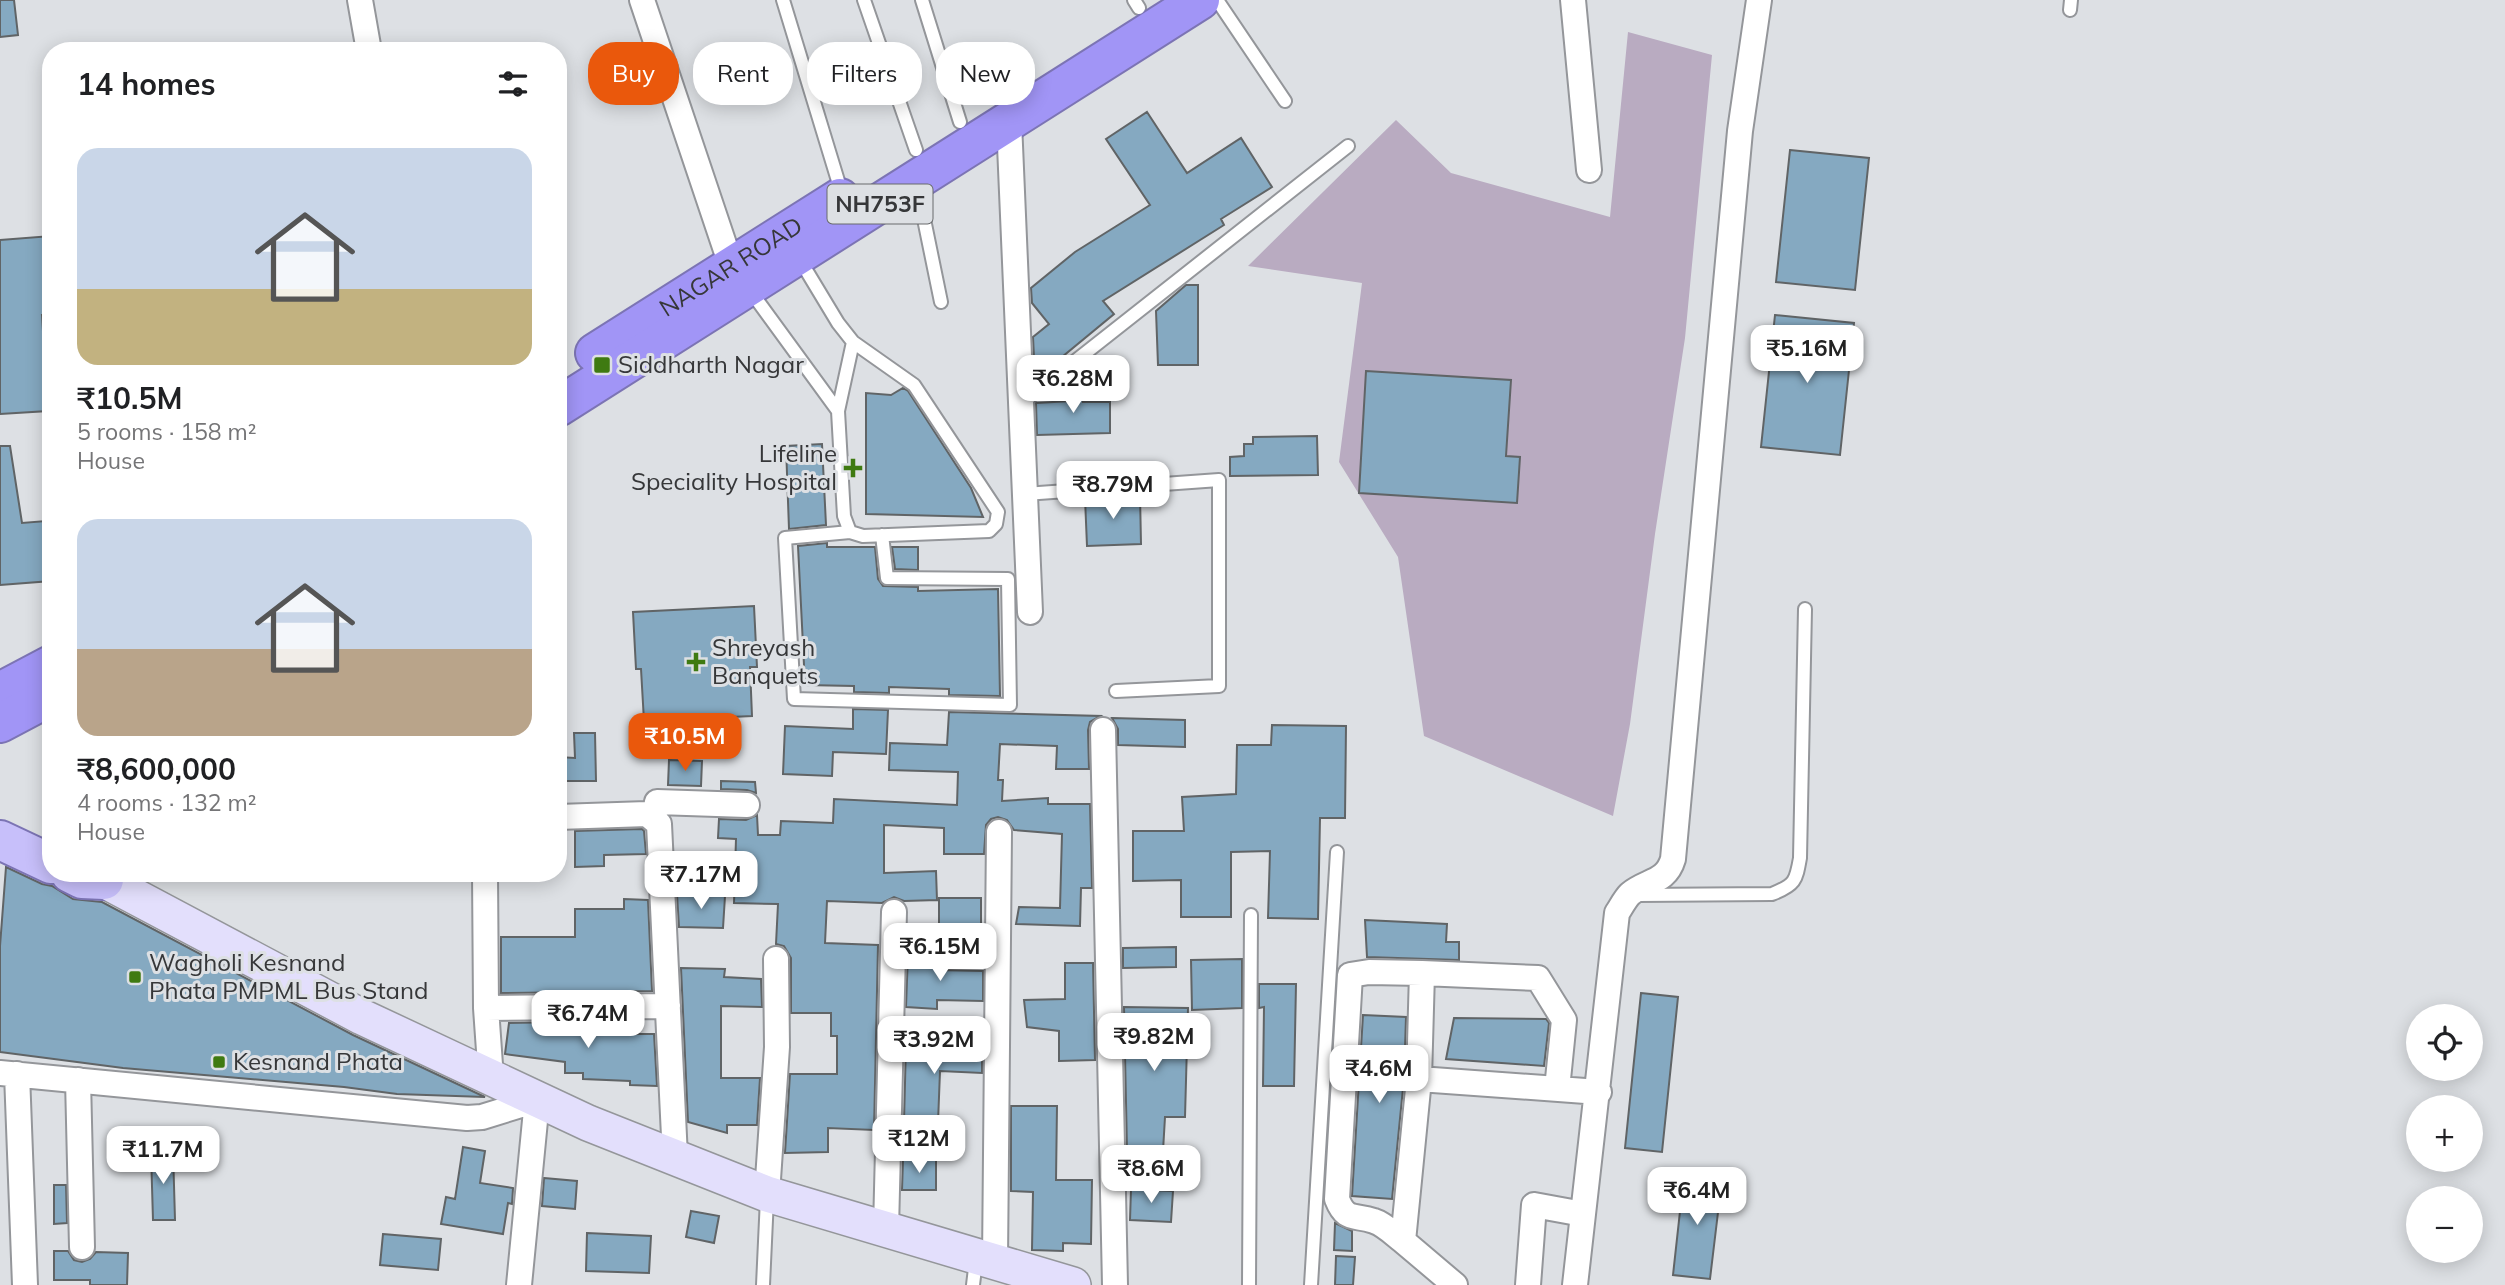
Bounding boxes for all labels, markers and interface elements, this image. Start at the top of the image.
chip: Buy [588,42,679,105]
chip: Rent [693,42,793,105]
chip: Filters [807,42,922,105]
chip: New [936,42,1035,105]
text: 14 homes [77,65,216,103]
icon: filters [494,65,532,103]
road number: NH753F [828,184,932,224]
icon: home [242,194,368,320]
street label: NAGAR ROAD [653,210,808,323]
pin: ₹5.16M [1750,326,1864,385]
text: ₹5.16M [1767,333,1847,362]
place label: Siddharth Nagar [618,349,804,379]
marker: Siddharth Nagar [592,355,612,375]
pin: ₹6.28M [1016,356,1130,415]
text: ₹6.28M [1033,363,1113,392]
text: ₹10.5M [77,379,183,417]
text: 5 rooms · 158 m² [77,417,257,446]
place label: Lifeline Speciality Hospital [631,438,837,496]
text: House [77,446,145,475]
marker: Lifeline Speciality Hospital [843,458,863,478]
pin: ₹8.79M [1056,462,1170,521]
text: ₹8.79M [1073,469,1153,498]
icon: home [242,565,368,691]
place label: Shreyash Banquets [712,632,818,690]
marker: Shreyash Banquets [686,652,706,672]
pin: ₹10.5M [628,714,742,773]
text: ₹10.5M [645,721,725,750]
text: ₹8,600,000 [77,750,236,788]
text: 4 rooms · 132 m² [77,788,257,817]
text: House [77,817,145,846]
pin: ₹7.17M [644,852,758,911]
text: ₹7.17M [661,859,741,888]
pin: ₹6.15M [883,923,997,983]
text: ₹6.15M [900,931,980,960]
place label: Wagholi Kesnand Phata PMPML Bus Stand [149,947,428,1005]
marker: Wagholi Kesnand Phata PMPML Bus Stand [127,969,143,985]
pin: ₹6.74M [531,990,645,1050]
text: ₹6.74M [548,998,628,1027]
map controls [2406,1004,2483,1263]
button: locate [2406,1004,2483,1081]
pin: ₹9.82M [1097,1014,1211,1073]
pin: ₹3.92M [877,1016,991,1076]
text: ₹9.82M [1114,1021,1194,1050]
text: ₹3.92M [894,1024,974,1053]
place label: Kesnand Phata [233,1046,403,1076]
pin: ₹4.6M [1330,1046,1428,1105]
text: ₹4.6M [1345,1053,1413,1082]
marker: Kesnand Phata [211,1054,227,1070]
button: + [2406,1095,2483,1172]
pin: ₹12M [878,1116,960,1175]
text: ₹12M [888,1123,950,1152]
pin: ₹11.7M [106,1126,220,1186]
text: ₹11.7M [123,1134,203,1163]
pin: ₹8.6M [1102,1146,1200,1205]
text: ₹8.6M [1117,1153,1185,1182]
pin: ₹6.4M [1648,1168,1746,1227]
text: ₹6.4M [1663,1175,1731,1204]
button: − [2406,1186,2483,1263]

